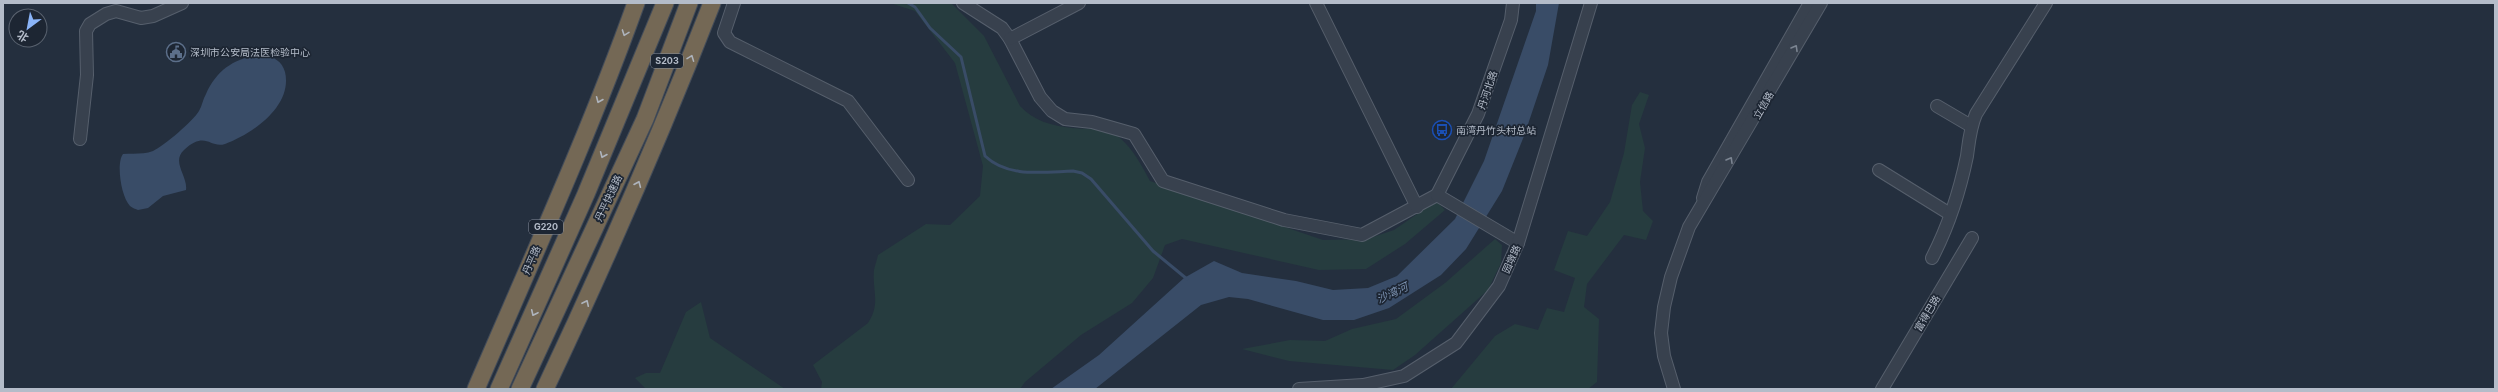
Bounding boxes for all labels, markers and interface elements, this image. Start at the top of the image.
north arrow [8,8,48,48]
text: 北 [14,28,31,45]
one-way arrow [622,30,630,37]
public building icon: 深圳市公安局法医检验中心 [165,41,187,63]
one-way arrow [1791,45,1798,52]
place label: 深圳市公安局法医检验中心 [190,46,310,58]
road number: S203 [651,54,683,68]
one-way arrow [686,54,694,61]
street label: 丹河北路 [1475,69,1499,111]
street label: 立信路 [1750,89,1776,121]
one-way arrow [596,96,604,103]
bus stop icon: 南湾丹竹头村总站 [1431,119,1453,141]
place label: 南湾丹竹头村总站 [1456,124,1536,136]
one-way arrow [600,151,608,159]
one-way arrow [1726,157,1733,165]
street label: 丹平快速路 [592,173,624,223]
one-way arrow [633,181,641,188]
road number: G220 [529,220,563,234]
street label: 园墩路 [1499,243,1523,275]
street label: 丹平路 [520,244,542,276]
water label: 沙湾河 [1374,279,1412,306]
street label: 富得巴路 [1912,293,1942,333]
one-way arrow [581,300,589,308]
one-way arrow [531,308,539,316]

